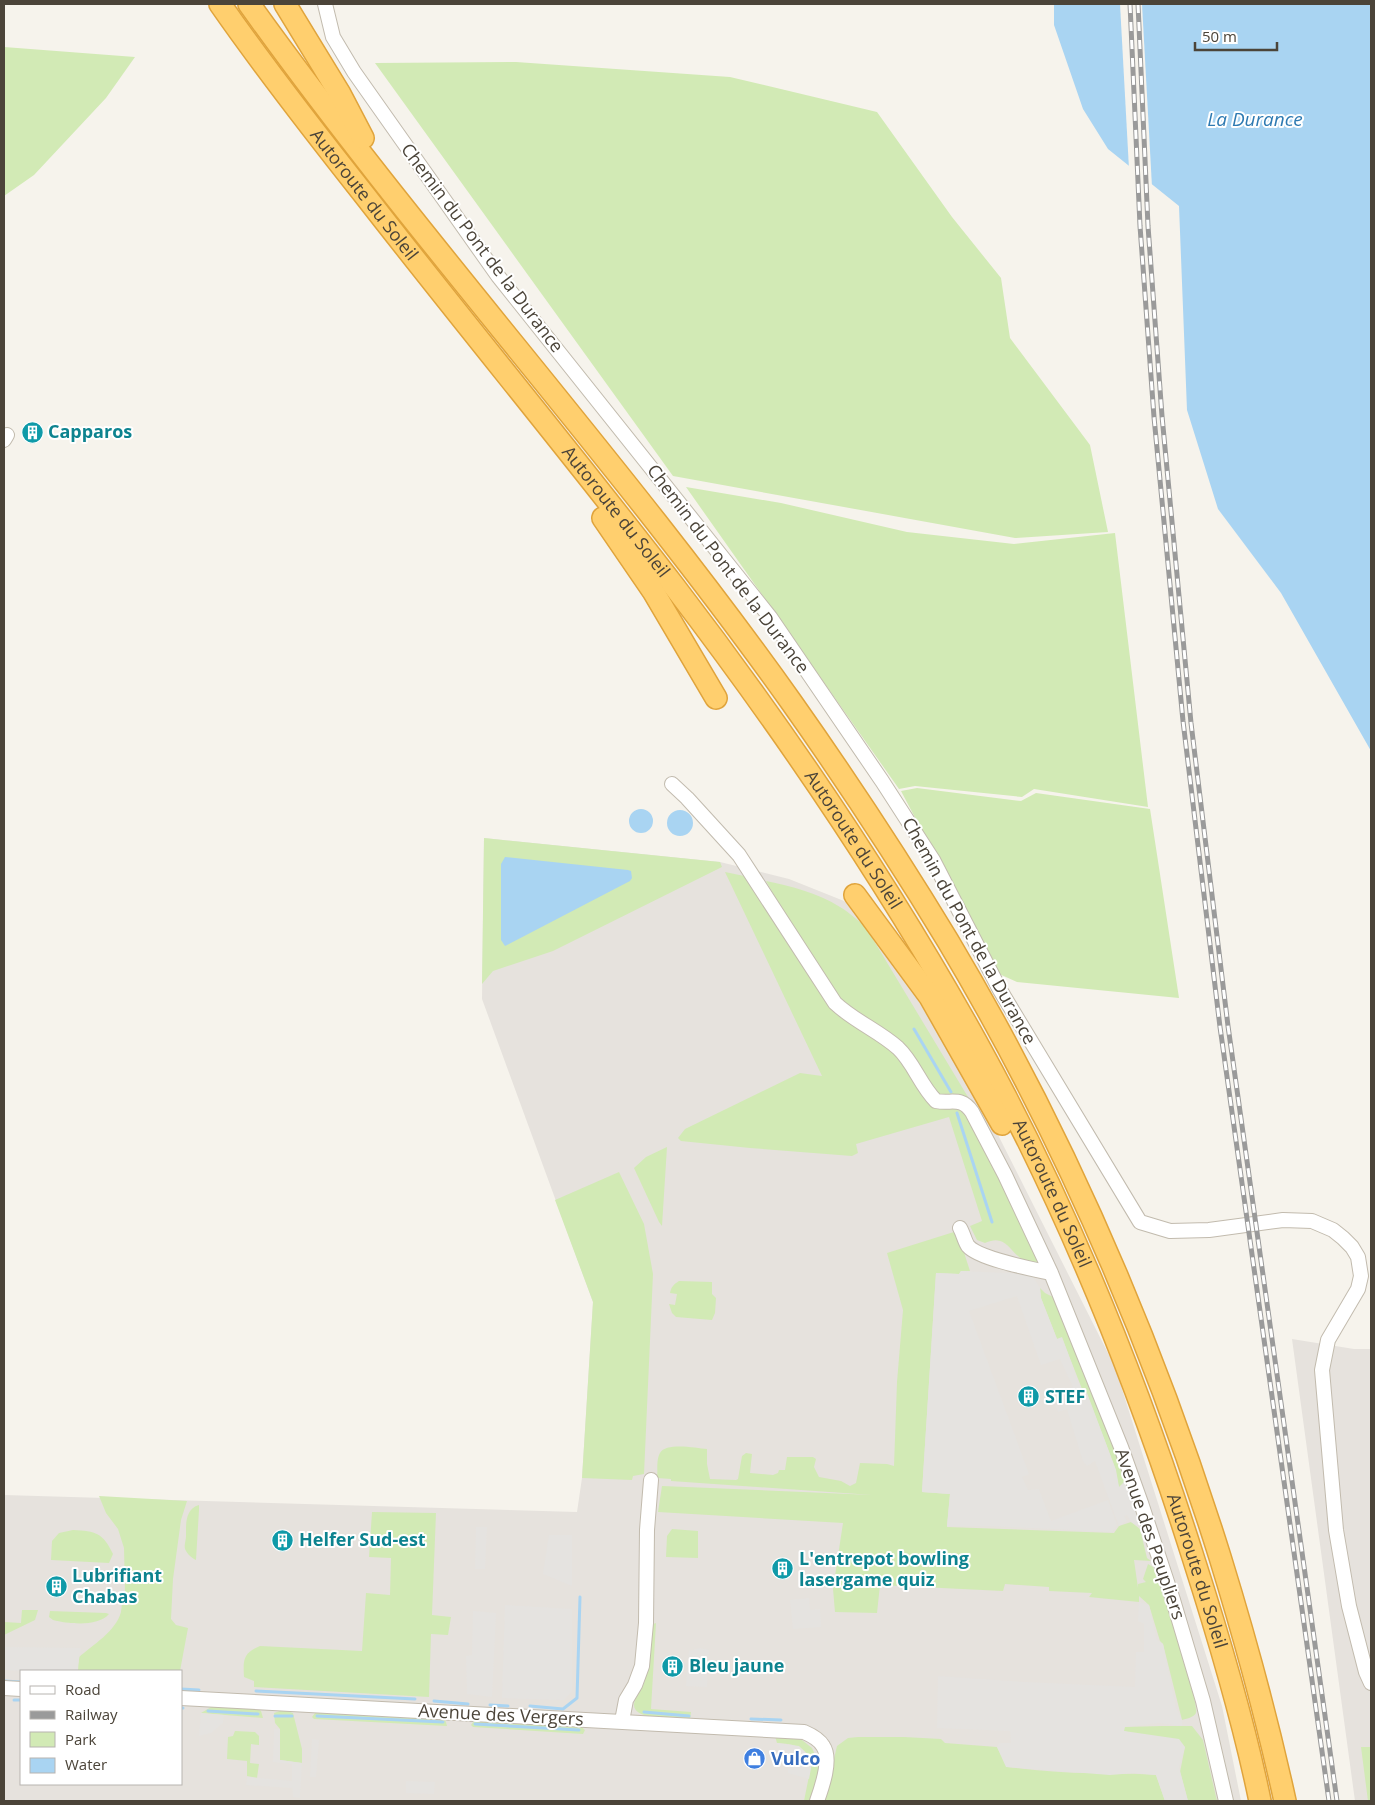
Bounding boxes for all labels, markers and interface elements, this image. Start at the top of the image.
scale bar [1195,20,1278,52]
text: 50 m [1202,26,1237,46]
water label: La Durance [1207,106,1303,132]
street label: Autoroute du Soleil [306,123,424,265]
street label: Chemin du Pont de la Durance [396,138,569,357]
place label: Capparos [48,419,132,443]
building icon: Capparos [20,420,44,444]
street label: Autoroute du Soleil [557,440,676,582]
street label: Chemin du Pont de la Durance [642,459,815,678]
street label: Autoroute du Soleil [800,765,908,913]
street label: Chemin du Pont de la Durance [897,813,1042,1048]
street label: Autoroute du Soleil [1008,1114,1098,1271]
place label: STEF [1045,1384,1085,1408]
building icon: STEF [1017,1385,1041,1409]
street label: Avenue des Peupliers [1110,1445,1192,1623]
street label: Autoroute du Soleil [1162,1490,1234,1651]
place label: Helfer Sud-est [299,1527,426,1551]
building icon: Helfer Sud-est [271,1528,295,1552]
place label: L'entrepot bowling lasergame quiz [799,1546,969,1591]
building icon: L'entrepot bowling lasergame quiz [771,1557,795,1581]
place label: Lubrifiant Chabas [72,1563,162,1608]
building icon: Lubrifiant Chabas [44,1574,68,1598]
place label: Bleu jaune [689,1653,784,1677]
building icon: Bleu jaune [661,1654,685,1678]
legend [20,1670,182,1785]
text: Road [65,1679,101,1699]
street label: Avenue des Vergers [418,1698,584,1730]
text: Railway [65,1704,118,1724]
text: Park [65,1729,96,1749]
place label: Vulco [771,1746,820,1770]
shop icon: Vulco [743,1747,767,1771]
text: Water [65,1754,107,1774]

